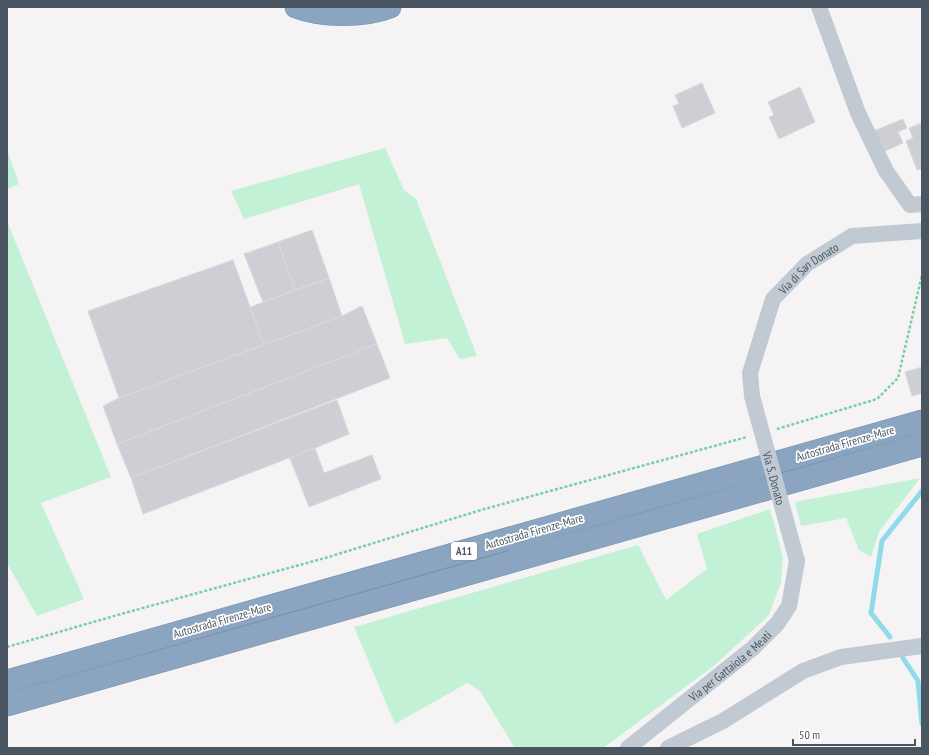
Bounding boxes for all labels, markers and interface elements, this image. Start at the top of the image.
street label: Via di San Donato [774,239,841,297]
street label: Autostrada Firenze-Mare [794,422,896,464]
street label: Via S. Donato [760,449,789,506]
street label: Autostrada Firenze-Mare [483,510,585,552]
road number: A11 [451,542,477,560]
street label: Autostrada Firenze-Mare [171,599,273,641]
street label: Via per Gattaiola e Meati [685,627,774,705]
scale bar [793,721,915,747]
text: 50 m [799,727,820,742]

